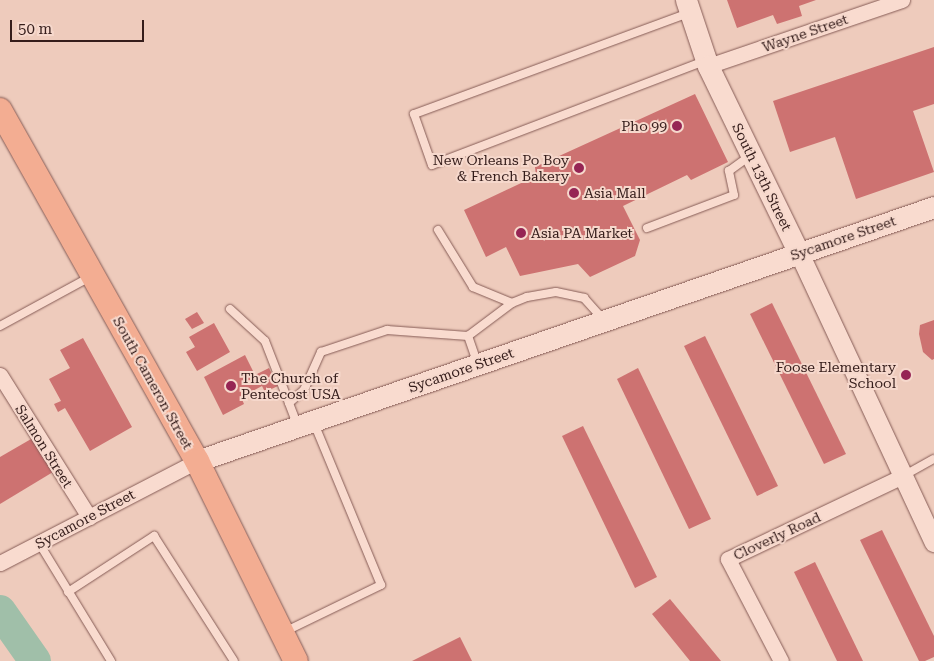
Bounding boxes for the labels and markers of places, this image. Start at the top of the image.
place label: Pho 99 [621,118,667,134]
marker: Pho 99 [671,120,683,132]
place label: New Orleans Po Boy & French Bakery [433,152,569,184]
marker: New Orleans Po Boy & French Bakery [573,162,585,174]
place label: Asia Mall [584,185,646,201]
marker: Asia Mall [568,187,580,199]
place label: Asia PA Market [531,225,633,241]
marker: Asia PA Market [515,227,527,239]
place label: Foose Elementary School [776,359,896,392]
marker: Foose Elementary School [900,369,912,381]
place label: The Church of Pentecost USA [241,370,341,402]
marker: The Church of Pentecost USA [225,380,237,392]

